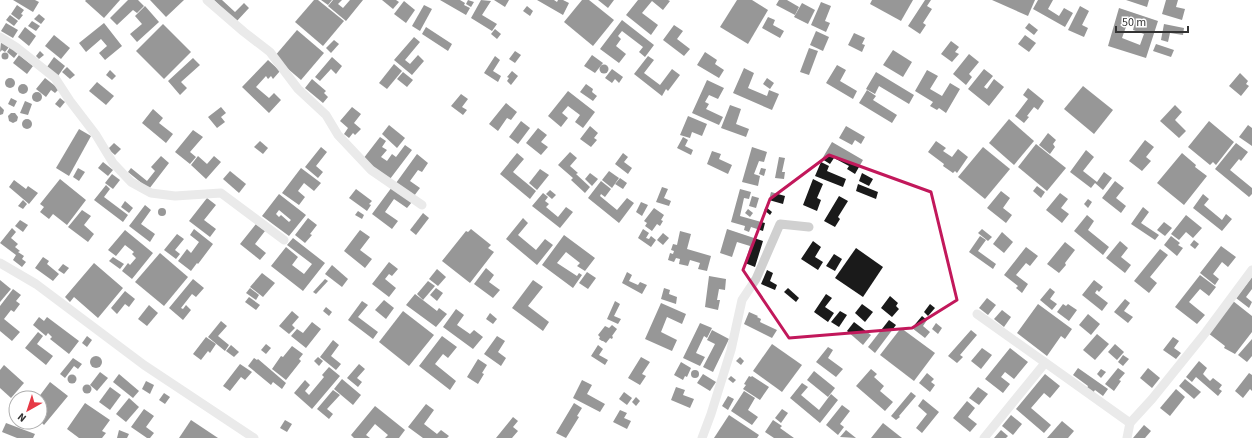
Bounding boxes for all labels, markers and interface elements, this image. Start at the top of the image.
scale bar [1116,8,1188,34]
text: 50 m [1122,14,1146,31]
north arrow [8,390,48,430]
text: N [14,409,30,426]

